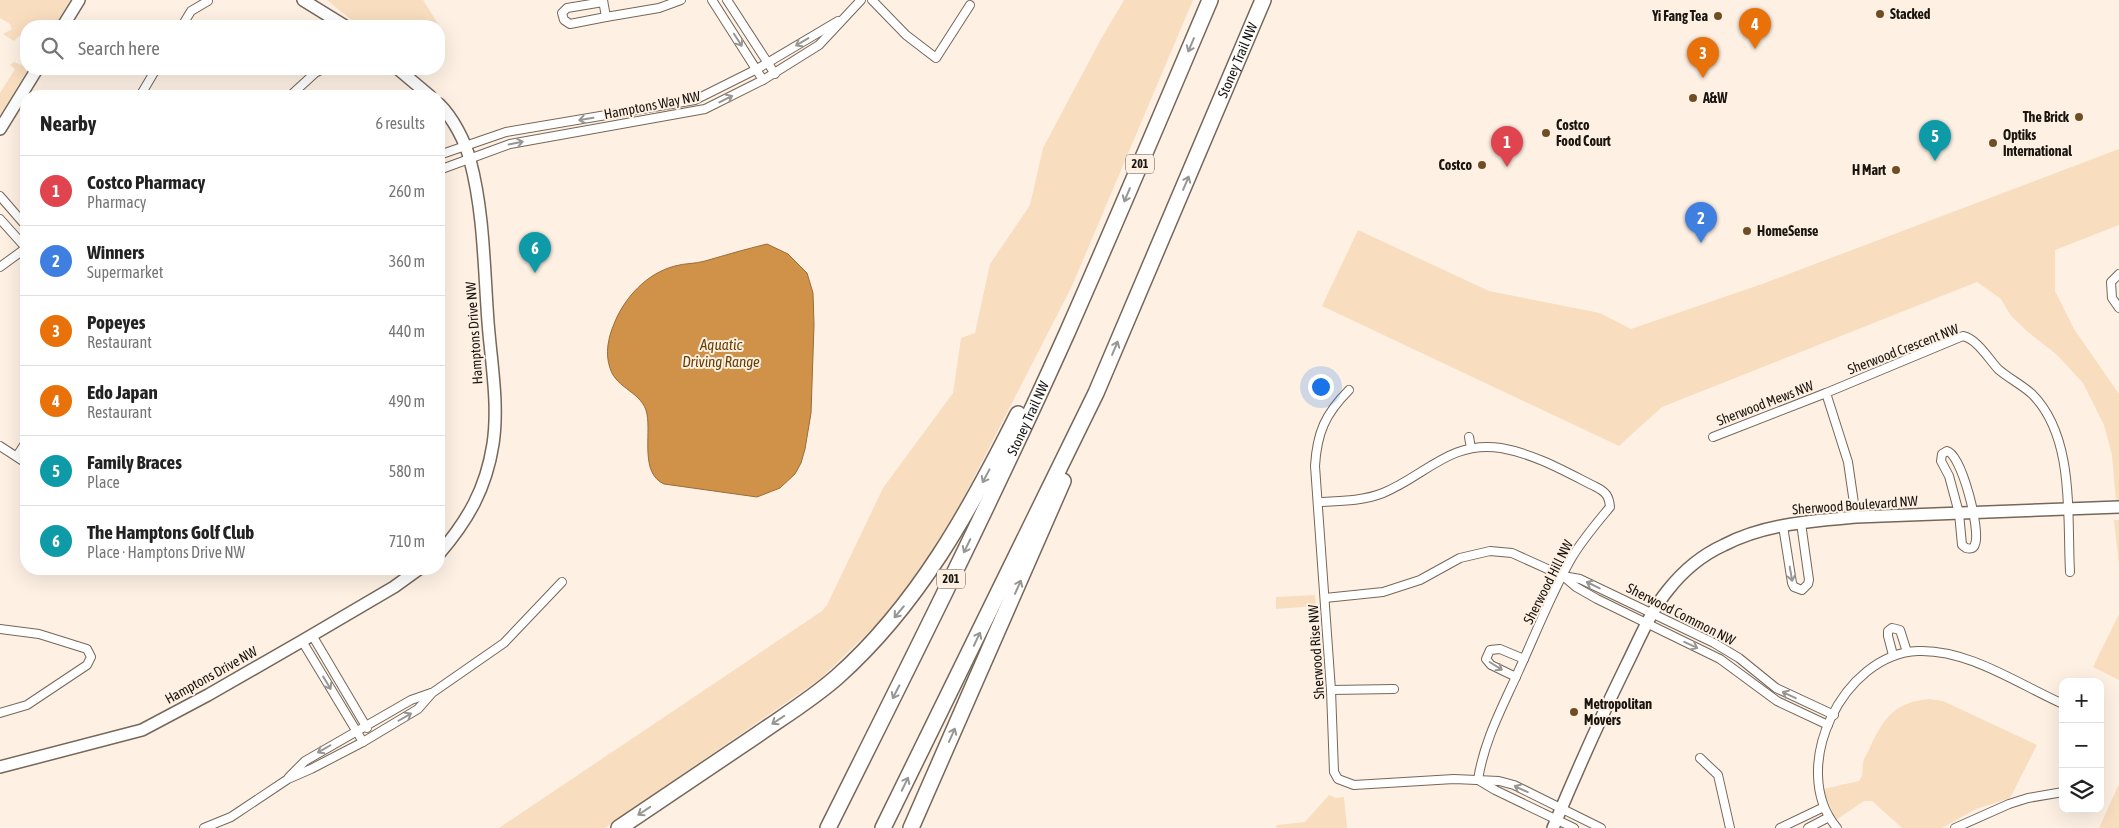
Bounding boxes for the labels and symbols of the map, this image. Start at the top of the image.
place label: Stacked [1890,6,1931,22]
place label: Yi Fang Tea [1651,8,1708,24]
pin: 4 [1739,8,1771,49]
marker: Stacked [1874,8,1886,20]
marker: Yi Fang Tea [1712,10,1724,22]
street label: Stoney Trail NW [1214,19,1261,100]
one-way arrow [733,33,743,47]
one-way arrow [796,37,810,47]
one-way arrow [1185,37,1195,52]
pin: 3 [1687,37,1719,78]
street label: Hamptons Way NW [602,88,702,122]
place label: A&W [1702,90,1728,106]
marker: A&W [1687,92,1699,104]
one-way arrow [718,94,733,103]
place label: The Brick [2023,109,2070,125]
marker: The Brick [2073,111,2085,123]
one-way arrow [579,114,595,124]
place label: Costco Food Court [1556,117,1611,149]
pin: 5 [1919,120,1951,161]
pin: 1 [1491,126,1523,167]
marker: Costco Food Court [1540,127,1552,139]
place label: Optiks International [2003,127,2072,159]
marker: Optiks International [1987,137,1999,149]
one-way arrow [508,138,524,147]
road number: 201 [1126,154,1154,173]
place label: Costco [1439,157,1472,173]
marker: Costco [1476,159,1488,171]
place label: H Mart [1852,162,1886,178]
marker: H Mart [1890,164,1902,176]
one-way arrow [1181,176,1191,191]
one-way arrow [1122,187,1131,202]
pin: 2 [1685,202,1717,243]
place label: HomeSense [1757,223,1818,239]
marker: HomeSense [1741,225,1753,237]
pin: 6 [519,232,551,273]
street label: Hamptons Drive NW [462,280,486,385]
street label: Sherwood Crescent NW [1845,320,1962,378]
water label: Aquatic Driving Range [682,336,760,370]
one-way arrow [1110,341,1120,356]
your location [1308,374,1334,400]
street label: Sherwood Mews NW [1714,377,1816,429]
street label: Stoney Trail NW [1004,378,1052,458]
one-way arrow [981,468,990,483]
street label: Sherwood Boulevard NW [1792,493,1919,517]
street label: Sherwood Hill NW [1520,537,1576,627]
one-way arrow [962,538,972,553]
one-way arrow [1786,566,1796,582]
road number: 201 [937,570,965,588]
one-way arrow [1586,579,1601,589]
one-way arrow [1013,580,1023,595]
street label: Sherwood Common NW [1624,580,1739,649]
street label: Sherwood Rise NW [1305,603,1327,700]
one-way arrow [893,606,904,619]
one-way arrow [973,632,982,647]
one-way arrow [1683,640,1698,650]
street label: Hamptons Drive NW [162,643,261,707]
one-way arrow [1488,662,1502,672]
one-way arrow [322,675,332,690]
one-way arrow [891,684,900,699]
one-way arrow [1782,689,1797,699]
place label: Metropolitan Movers [1584,696,1652,728]
marker: Metropolitan Movers [1568,706,1580,718]
one-way arrow [397,712,411,722]
one-way arrow [771,715,785,725]
one-way arrow [947,728,957,743]
one-way arrow [318,745,332,755]
one-way arrow [900,777,910,792]
one-way arrow [1514,783,1529,793]
one-way arrow [637,806,651,816]

